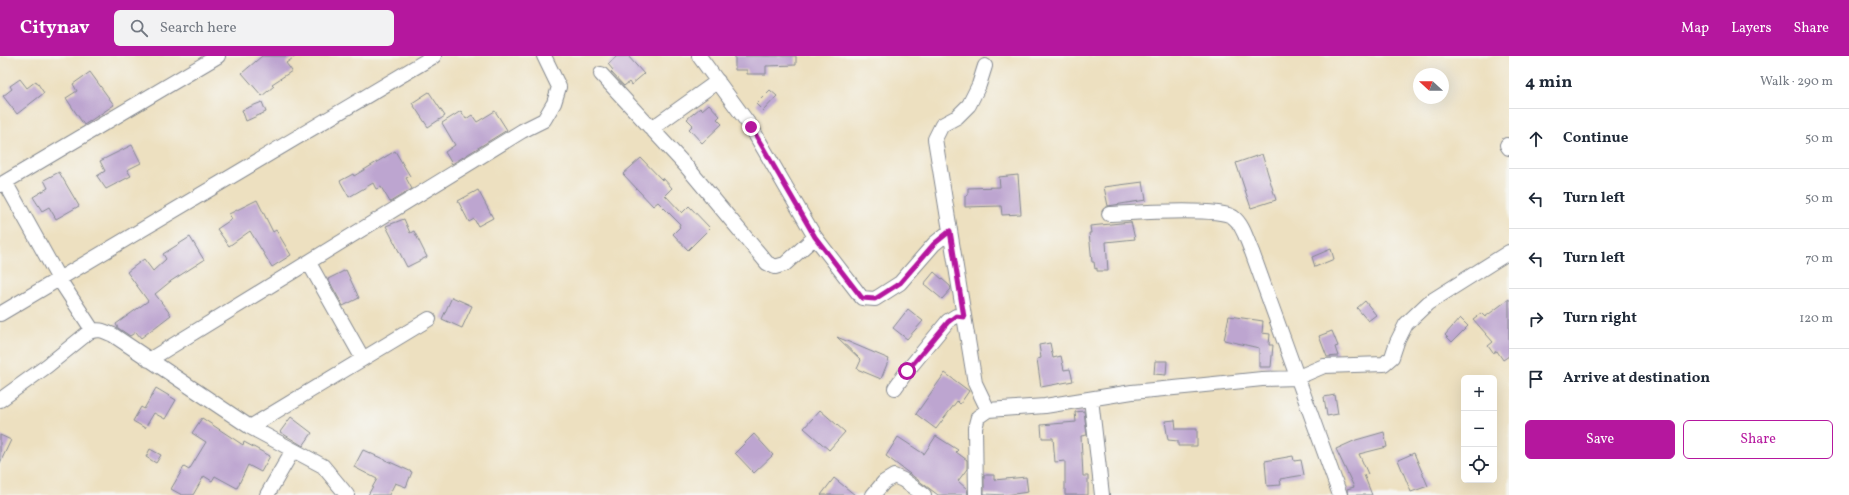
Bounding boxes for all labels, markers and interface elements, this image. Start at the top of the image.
search box [114,10,394,46]
text: Citynav [20,15,90,41]
icon: search [128,17,150,39]
text: Search here [160,18,237,39]
text: Map [1681,19,1709,38]
text: Layers [1731,19,1771,38]
text: Share [1793,19,1829,38]
north arrow [1413,68,1449,104]
text: 4 min [1525,71,1572,94]
text: Walk · 290 m [1760,73,1833,91]
route end [742,118,760,136]
icon: ahead [1525,128,1547,150]
text: Continue [1563,128,1628,149]
text: 50 m [1805,130,1833,148]
icon: left [1525,188,1547,210]
text: Turn left [1563,188,1625,209]
text: 50 m [1805,190,1833,208]
icon: left [1525,248,1547,270]
text: Turn left [1563,248,1625,269]
text: 70 m [1805,250,1833,268]
icon: right [1525,308,1547,330]
text: Turn right [1563,308,1637,329]
text: 120 m [1799,310,1833,328]
route start [898,362,916,380]
icon: arrive [1525,368,1547,390]
text: Arrive at destination [1563,368,1710,389]
map controls [1461,375,1497,483]
button: + [1461,375,1497,411]
button: − [1461,411,1497,447]
button: Save [1525,420,1675,459]
button: Share [1683,420,1833,459]
button: locate [1461,447,1497,483]

